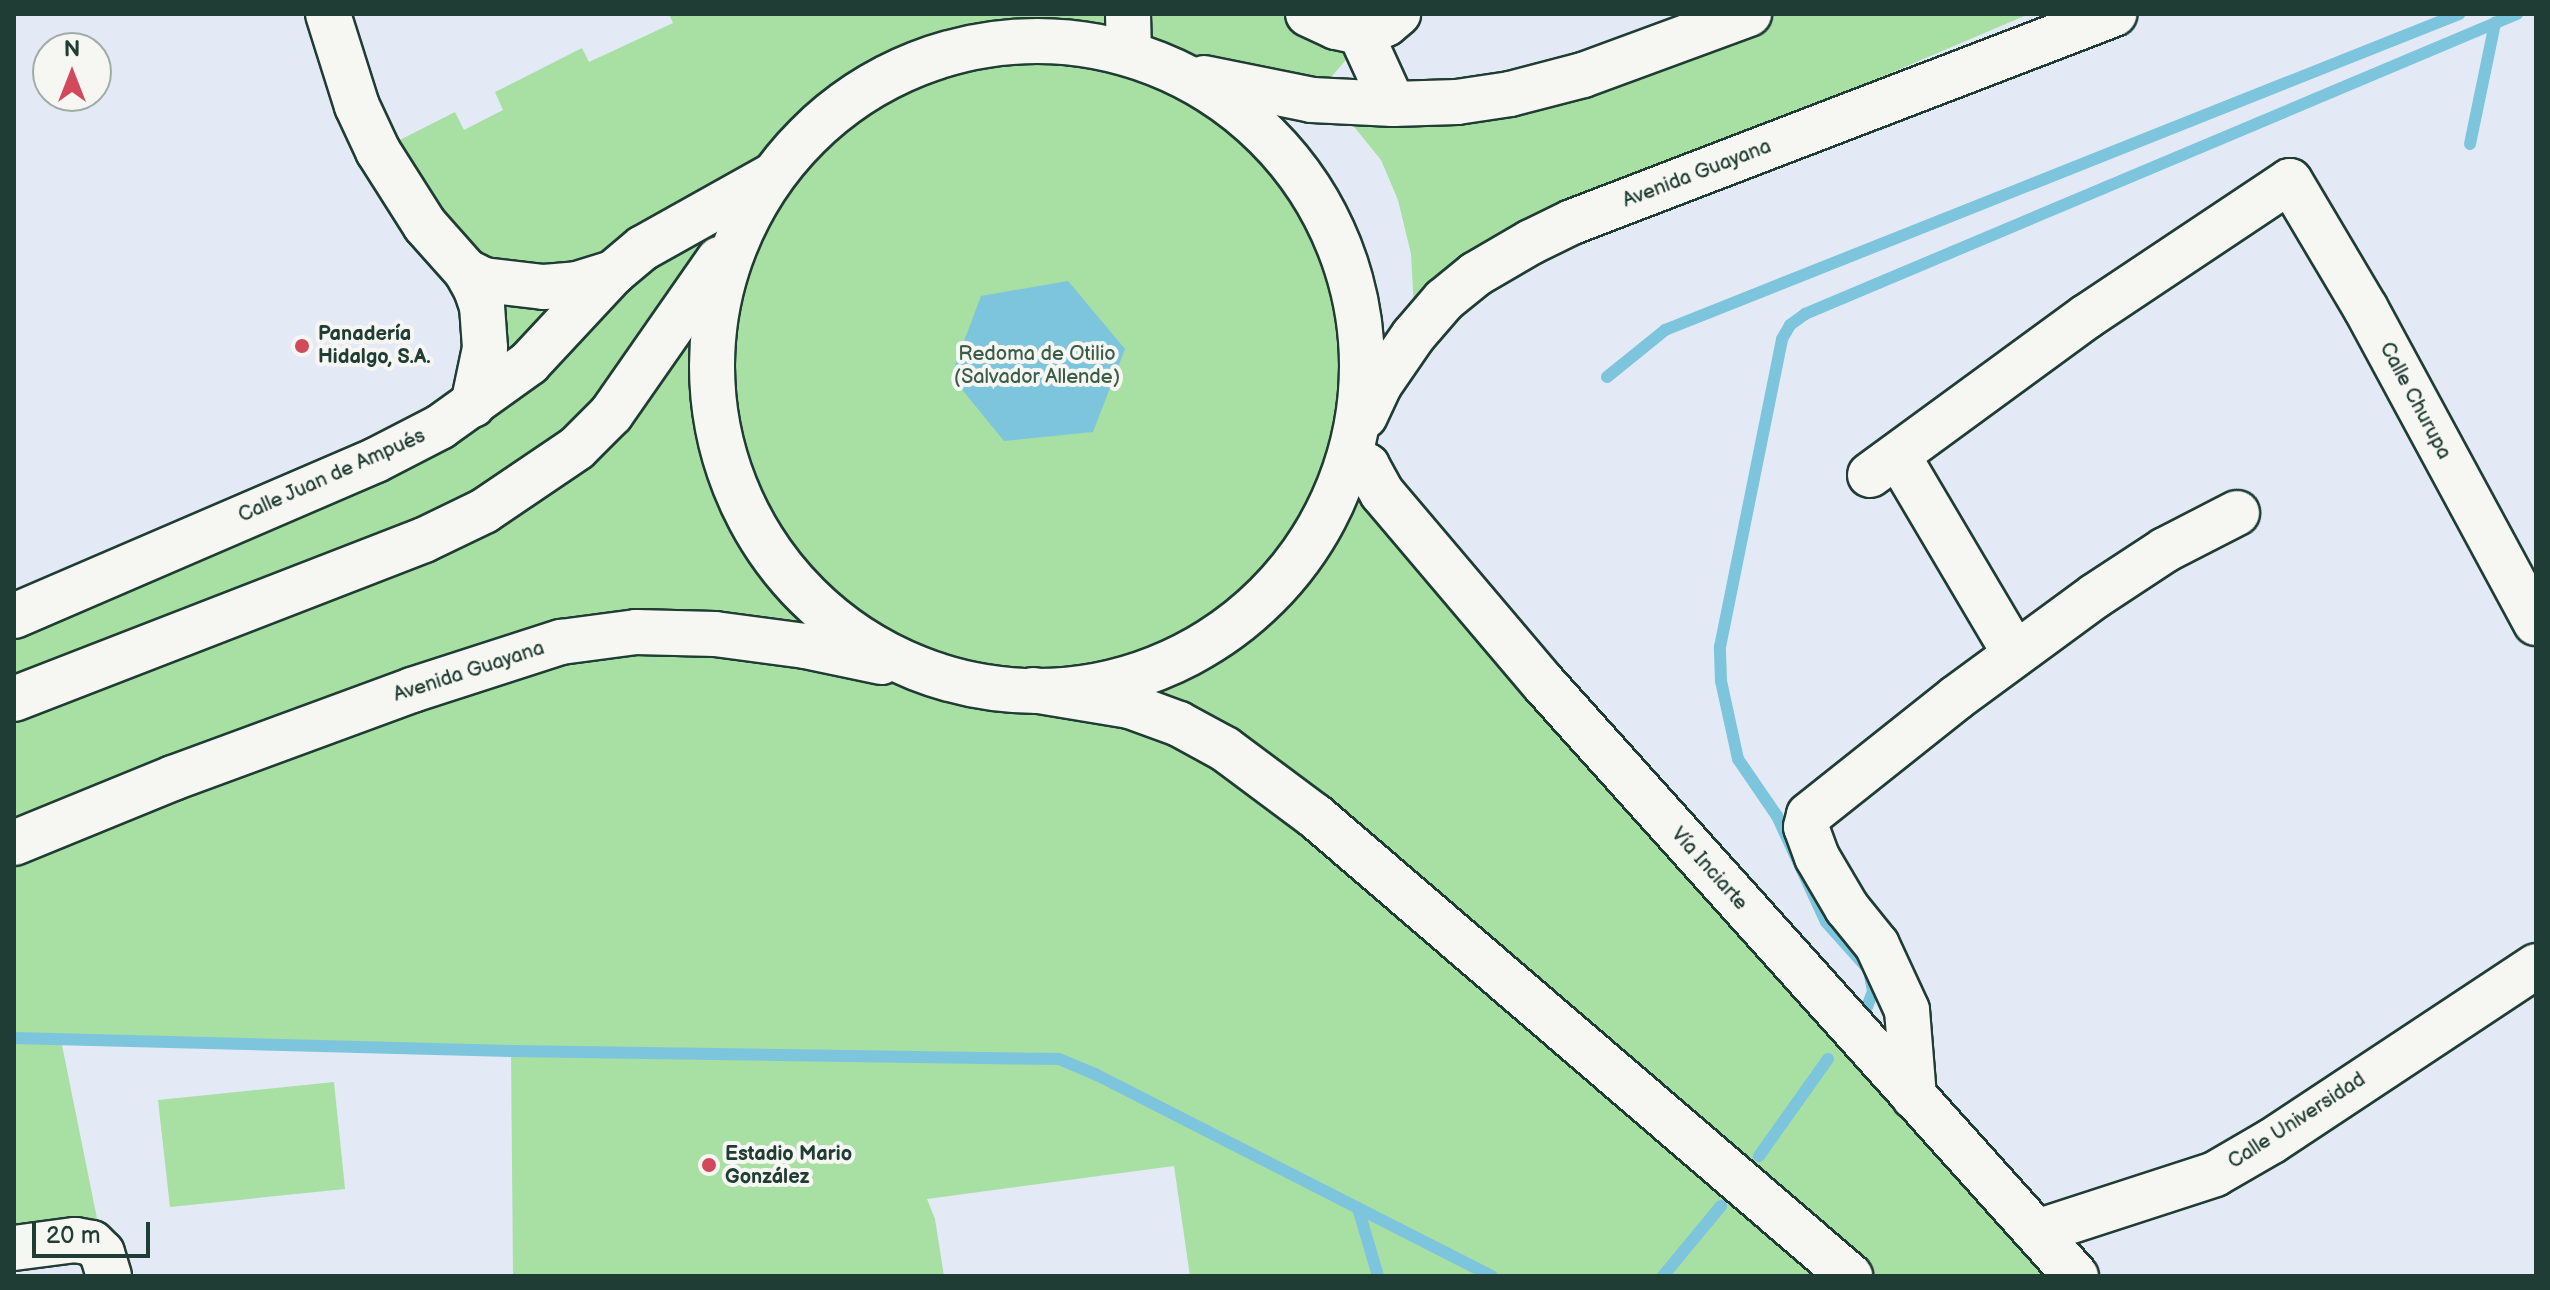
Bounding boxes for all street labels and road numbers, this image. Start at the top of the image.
street label: Avenida Guayana [1619,135,1775,213]
street label: Calle Churupa [2374,338,2456,464]
street label: Calle Juan de Ampués [234,424,430,528]
street label: Avenida Guayana [391,636,547,708]
street label: Vía Inciarte [1666,823,1752,915]
street label: Calle Universidad [2224,1068,2370,1174]

